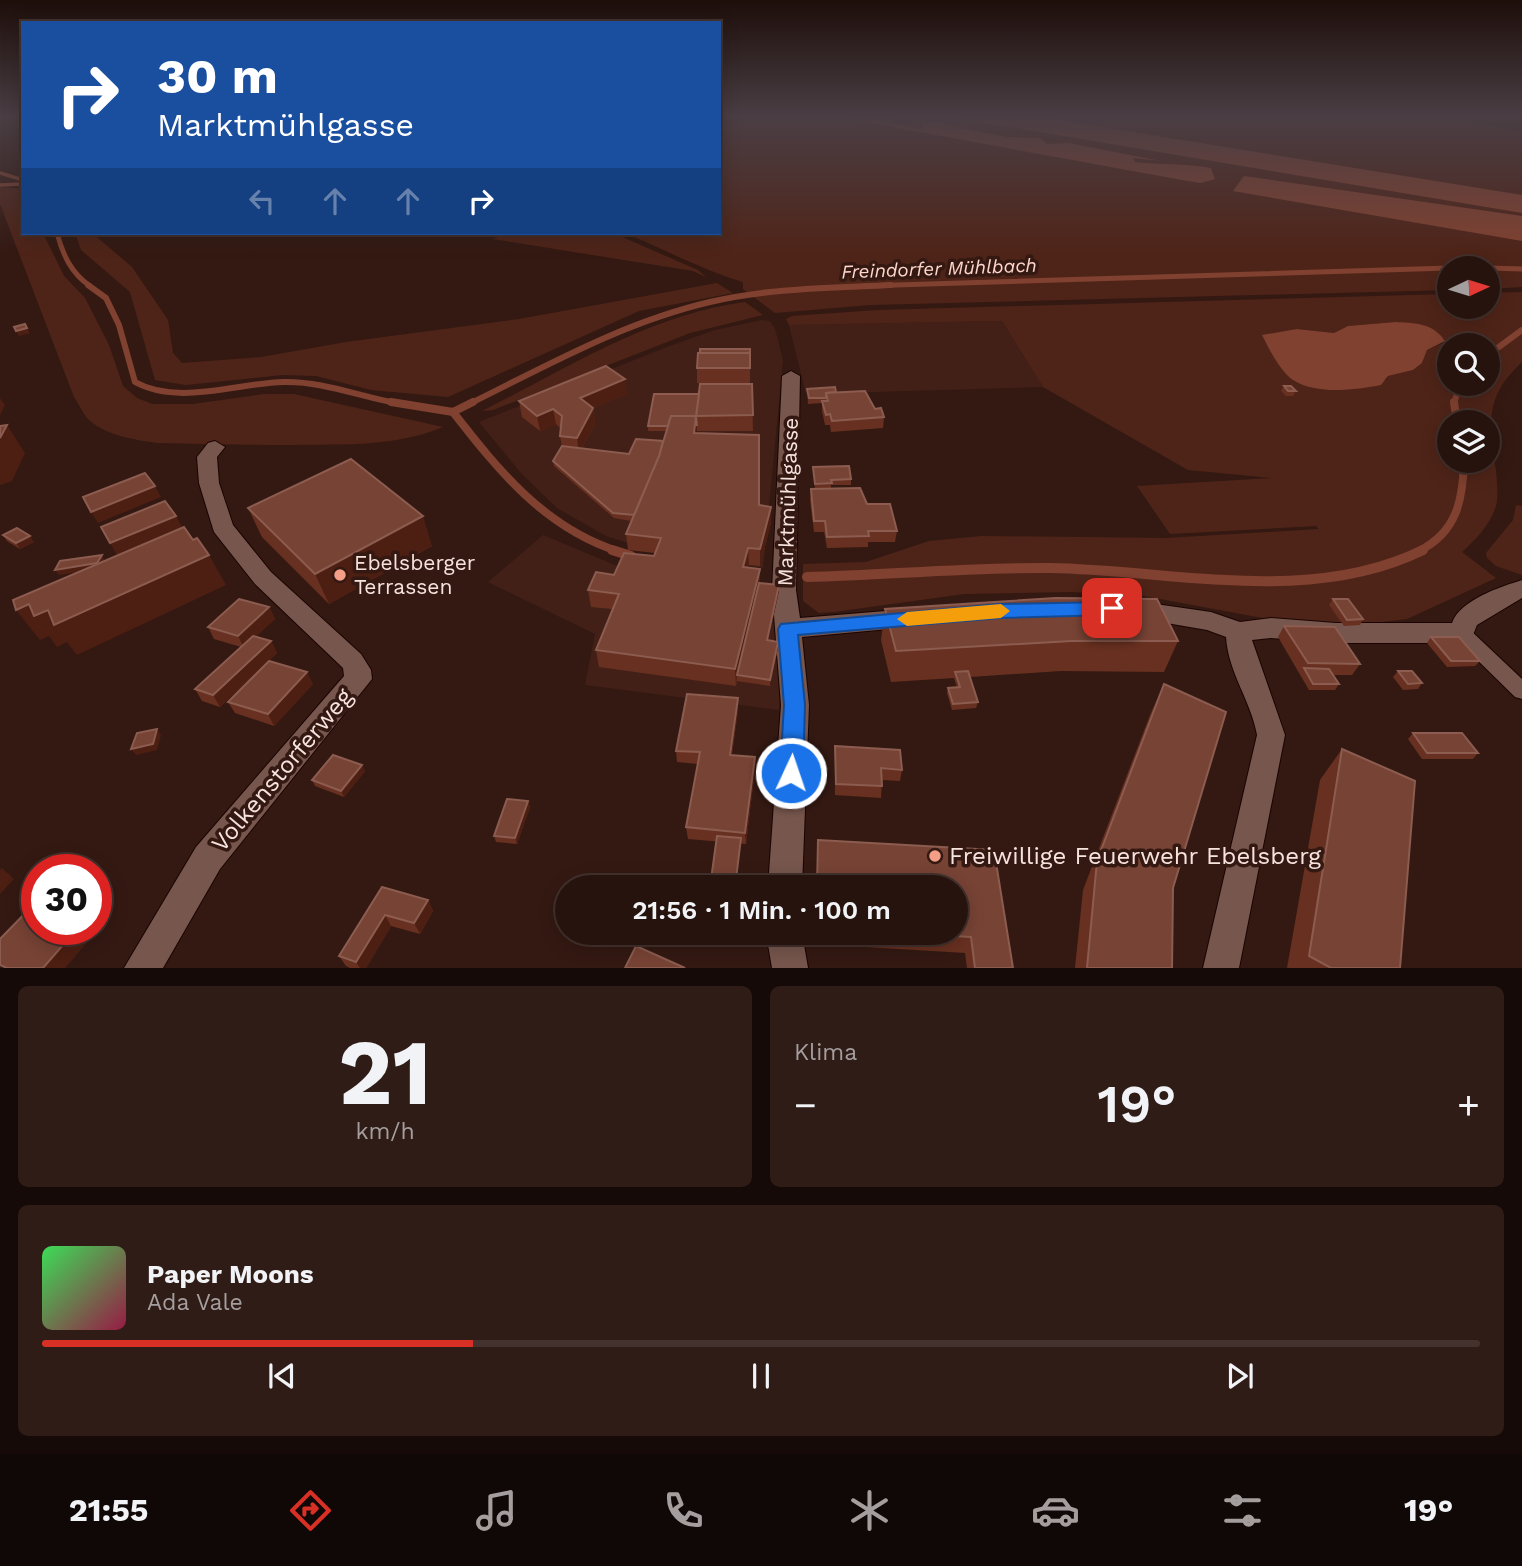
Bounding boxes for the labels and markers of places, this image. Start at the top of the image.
place label: Ebelsberger Terrassen [354,550,476,599]
marker: Ebelsberger Terrassen [332,567,348,583]
pin [1082,578,1142,638]
place label: Freiwillige Feuerwehr Ebelsberg [949,842,1321,870]
marker: Freiwillige Feuerwehr Ebelsberg [927,848,943,864]

